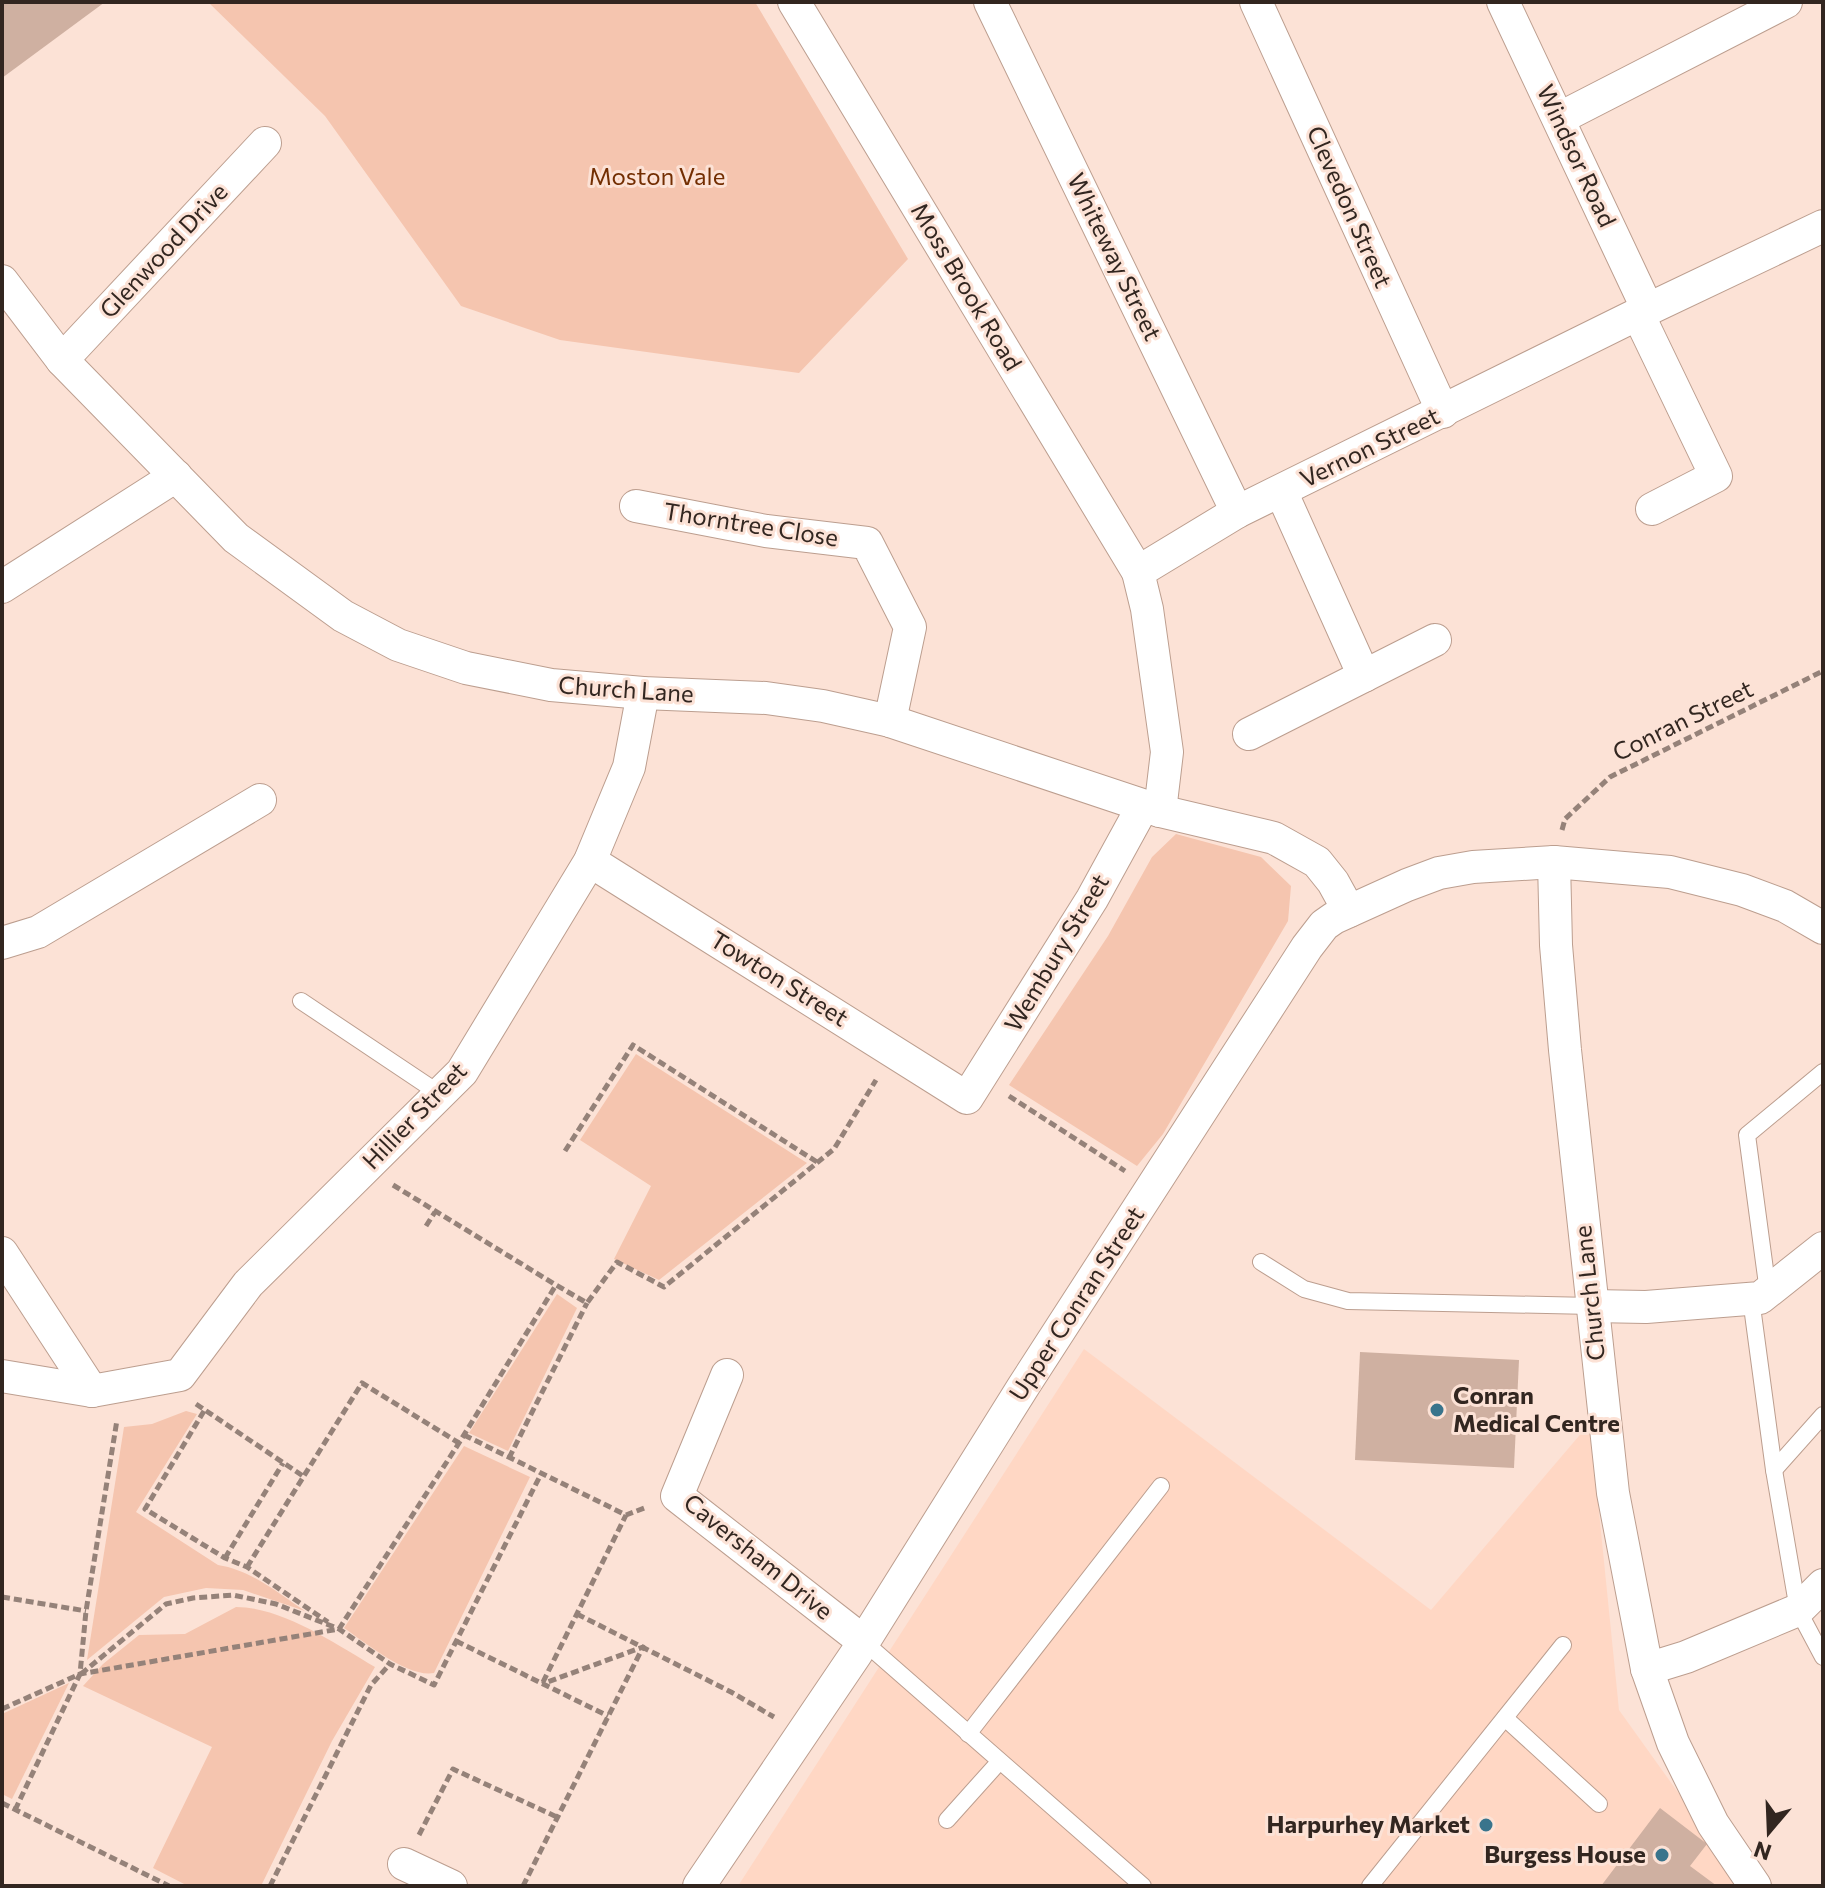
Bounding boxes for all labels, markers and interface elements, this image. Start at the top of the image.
street label: Windsor Road [1532,80,1623,231]
street label: Clevedon Street [1302,121,1399,292]
park label: Moston Vale [589,161,725,190]
street label: Whiteway Street [1062,168,1168,345]
street label: Glenwood Drive [93,177,233,323]
street label: Moss Brook Road [906,197,1029,375]
street label: Vernon Street [1295,400,1444,493]
street label: Thorntree Close [662,495,840,552]
street label: Church Lane [557,669,695,708]
street label: Conran Street [1607,673,1757,766]
street label: Wembury Street [997,868,1114,1036]
street label: Towton Street [706,924,854,1032]
street label: Hillier Street [356,1055,472,1174]
street label: Upper Conran Street [1002,1201,1149,1406]
street label: Church Lane [1567,1224,1610,1362]
place label: Conran Medical Centre [1453,1380,1620,1437]
marker: Conran Medical Centre [1428,1401,1446,1419]
street label: Caversham Drive [679,1487,839,1625]
north arrow [1729,1792,1809,1872]
place label: Harpurhey Market [1266,1809,1470,1838]
marker: Harpurhey Market [1477,1816,1495,1834]
text: N [1750,1836,1775,1867]
place label: Burgess House [1484,1839,1646,1868]
marker: Burgess House [1653,1846,1671,1864]

